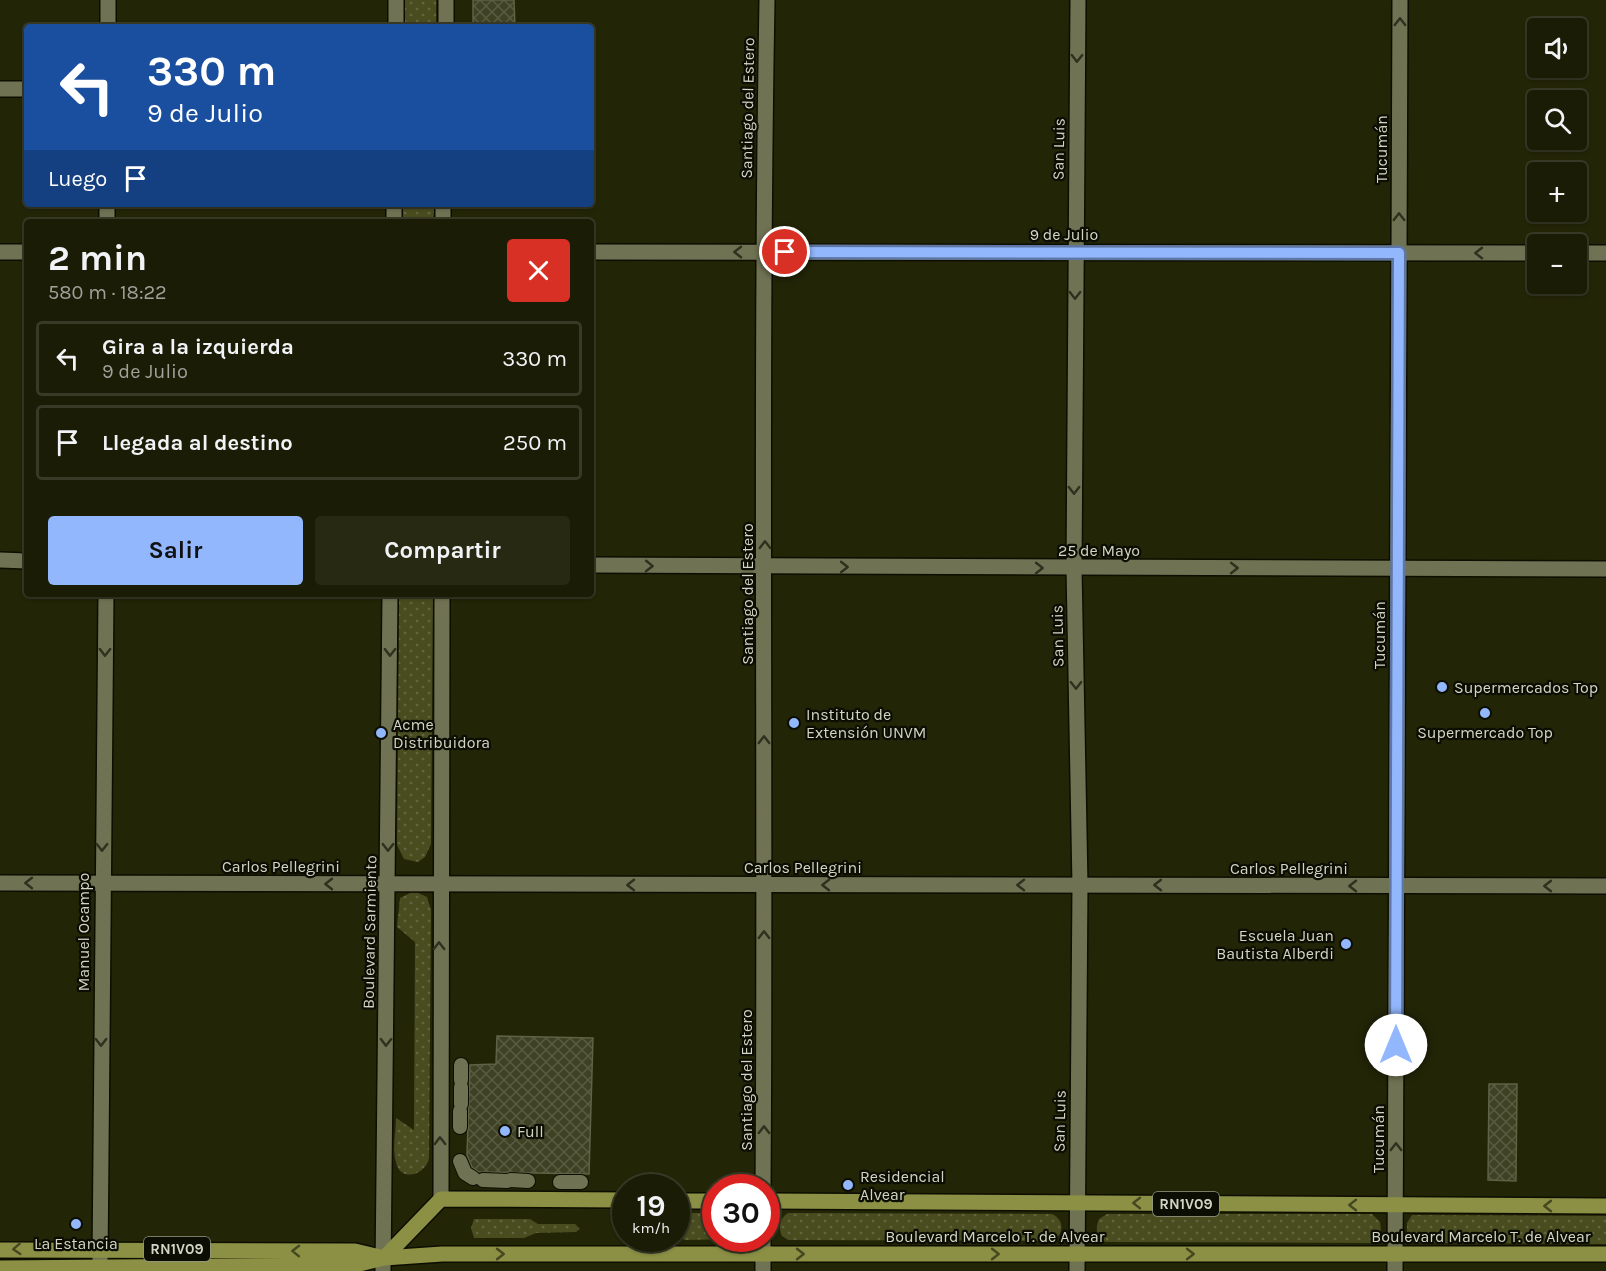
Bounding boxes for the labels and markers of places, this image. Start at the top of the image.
pin [759,226,810,277]
place label: Supermercados Top [1454,678,1598,697]
marker: Supermercados Top [1435,680,1449,694]
place label: Instituto de Extensión UNVM [806,705,926,742]
marker: Supermercado Top [1478,706,1492,720]
place label: Acme Distribuidora [393,715,490,752]
marker: Instituto de Extensión UNVM [787,716,801,730]
place label: Supermercado Top [1417,723,1553,742]
marker: Acme Distribuidora [374,726,388,740]
place label: Escuela Juan Bautista Alberdi [1216,926,1334,963]
marker: Escuela Juan Bautista Alberdi [1339,937,1353,951]
place label: Full [517,1122,544,1141]
marker: Full [498,1124,512,1138]
place label: Residencial Alvear [860,1167,945,1204]
marker: Residencial Alvear [841,1178,855,1192]
marker: La Estancia [69,1217,83,1231]
place label: La Estancia [34,1234,118,1253]

